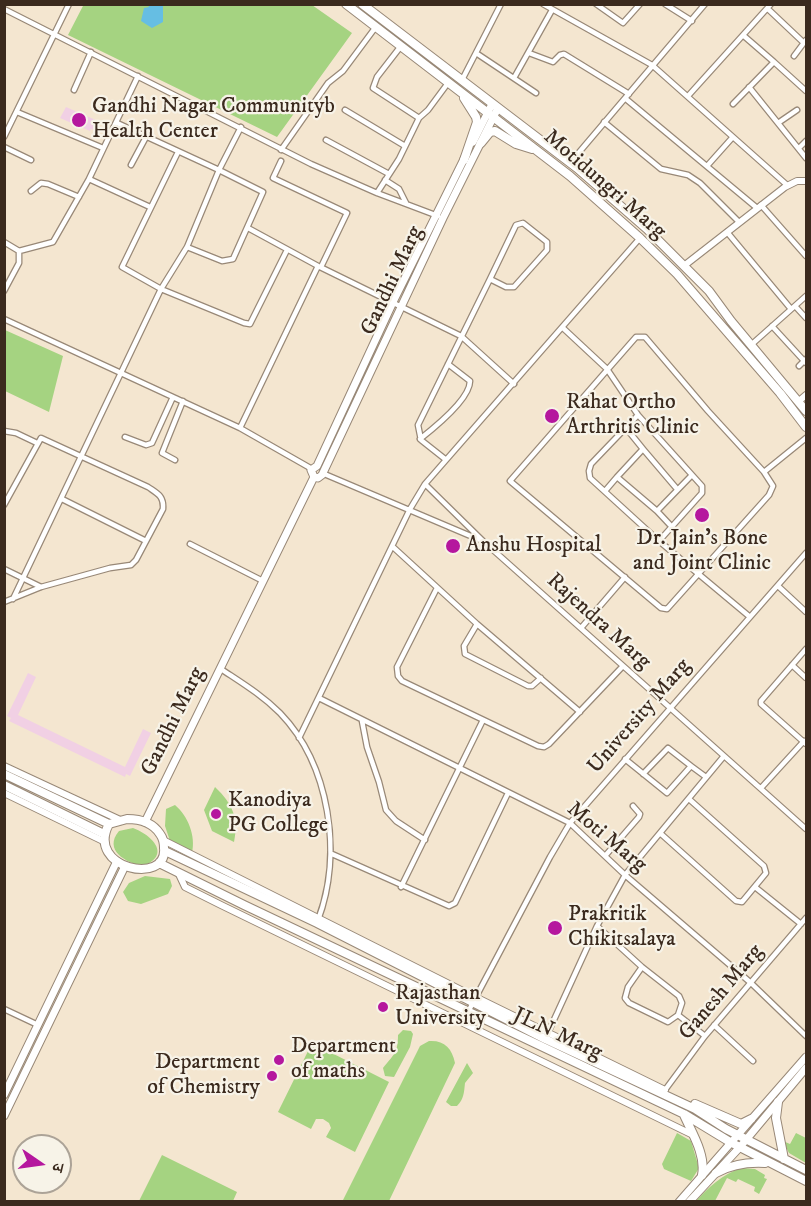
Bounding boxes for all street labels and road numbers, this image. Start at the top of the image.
street label: Motidungri Marg [537,125,671,245]
street label: Gandhi Marg [356,222,430,340]
street label: Rajendra Marg [540,568,656,676]
street label: University Marg [583,654,697,780]
street label: Gandhi Marg [136,663,212,781]
street label: Moti Marg [561,797,651,879]
street label: Ganesh Marg [674,940,770,1046]
street label: JLN Marg [508,1003,606,1067]

